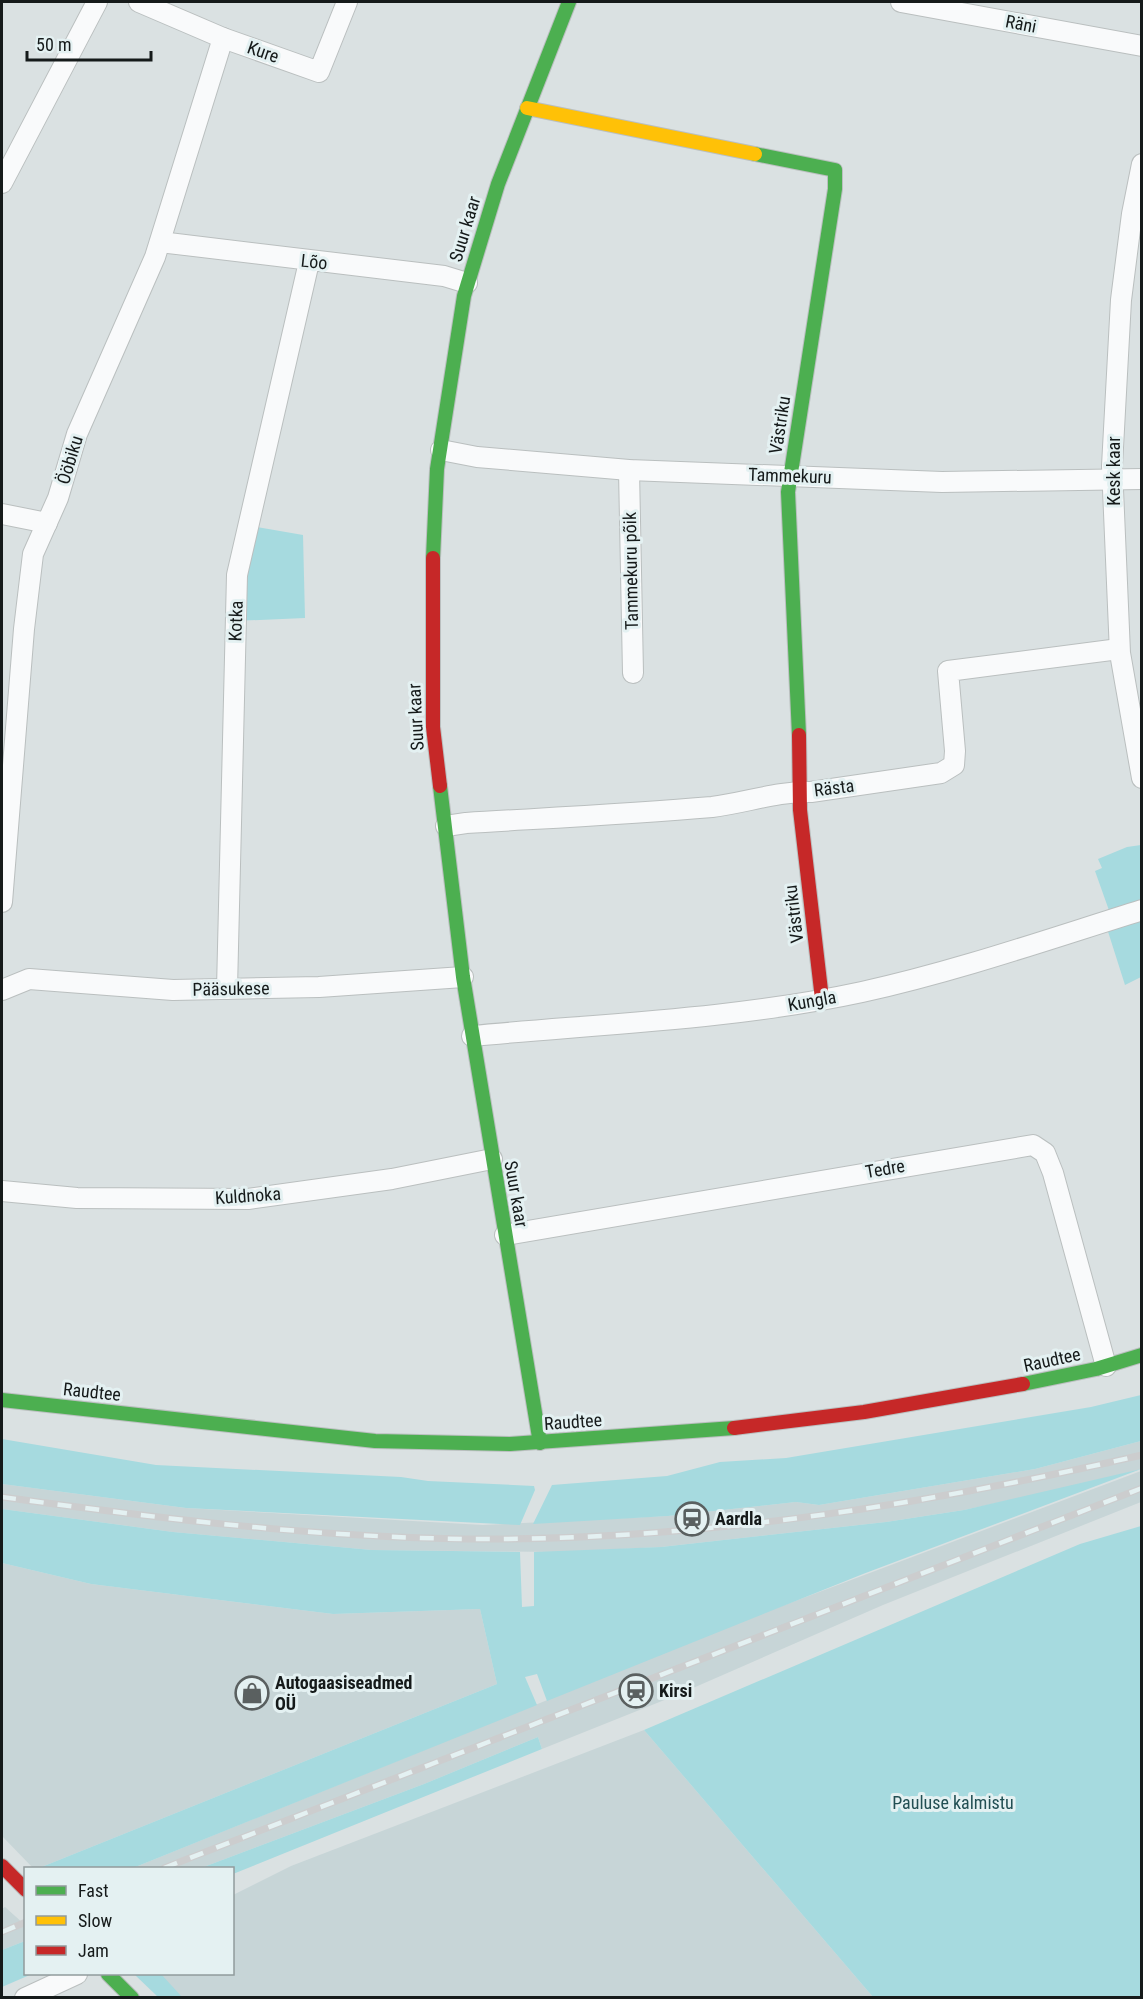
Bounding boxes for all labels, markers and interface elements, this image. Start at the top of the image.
street label: Räni [1004,10,1038,37]
scale bar [27,24,152,62]
text: 50 m [36,34,71,55]
street label: Kure [245,36,282,67]
street label: Suur kaar [445,193,485,264]
street label: Lõo [300,250,328,273]
street label: Västriku [765,394,794,455]
street label: Ööbiku [52,433,87,487]
street label: Kesk kaar [1103,436,1124,506]
street label: Tammekuru [748,464,832,487]
street label: Tammekuru põik [619,512,642,630]
street label: Kotka [224,600,247,642]
street label: Suur kaar [403,682,428,751]
street label: Rästa [813,775,855,800]
street label: Västriku [780,884,807,944]
street label: Pääsukese [192,977,270,1000]
street label: Kungla [786,986,838,1015]
street label: Tedre [864,1155,906,1182]
street label: Suur kaar [500,1159,533,1229]
street label: Kuldnoka [214,1183,282,1208]
street label: Raudtee [1021,1343,1082,1376]
street label: Raudtee [62,1378,122,1405]
street label: Raudtee [543,1409,603,1434]
station icon: Aardla [674,1501,710,1537]
place label: Aardla [715,1508,762,1529]
place label: Autogaasiseadmed OÜ [275,1672,413,1714]
station icon: Kirsi [618,1673,654,1709]
shop icon: Autogaasiseadmed OÜ [234,1675,270,1711]
place label: Kirsi [659,1680,692,1701]
park label: Pauluse kalmistu [892,1792,1014,1813]
legend [24,1867,234,1975]
text: Fast [78,1880,109,1901]
text: Slow [78,1910,113,1931]
text: Jam [78,1940,109,1961]

